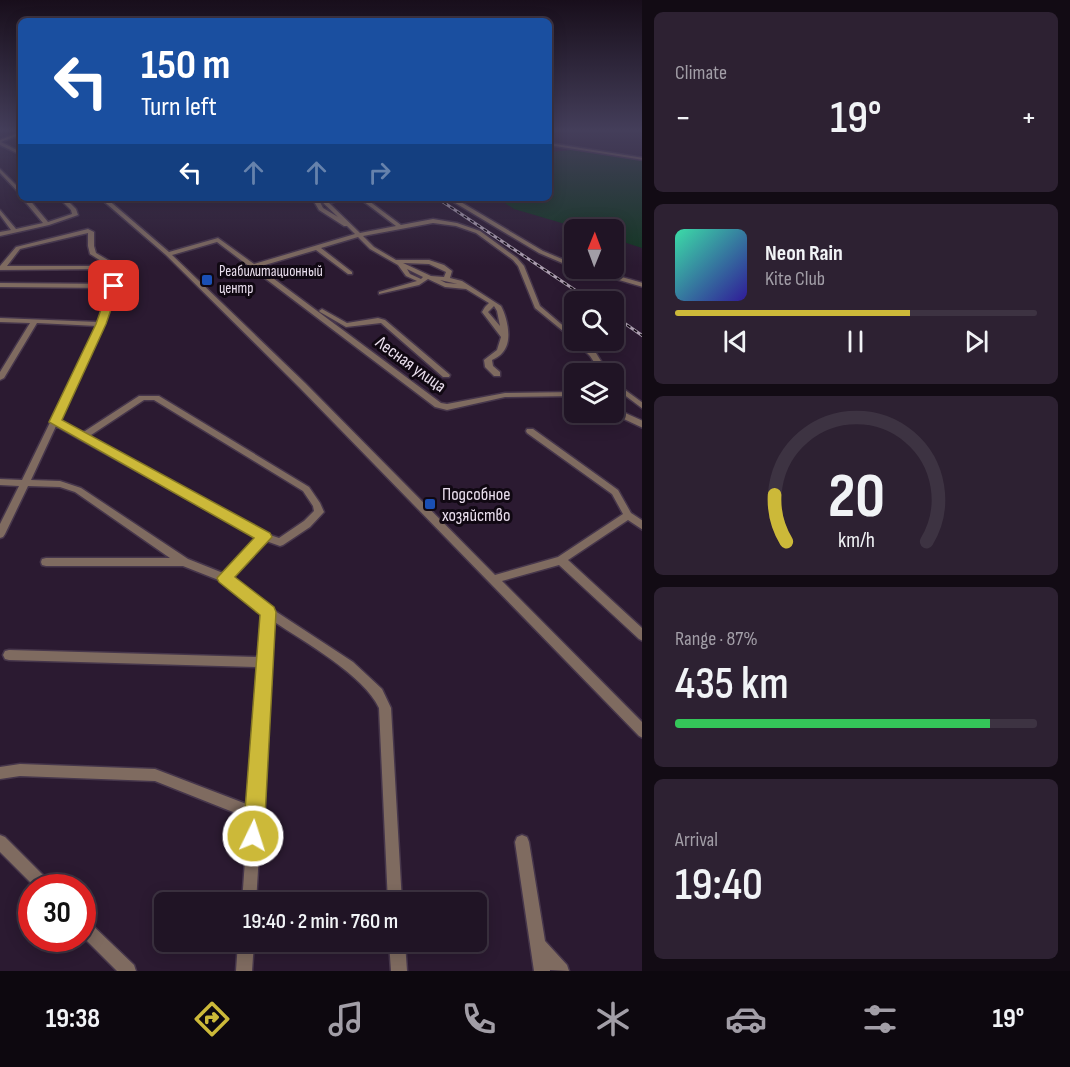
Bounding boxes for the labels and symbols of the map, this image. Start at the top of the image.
north arrow [564,219,624,279]
pin [88,260,139,311]
place label: Реабилитационный центр [219,262,323,298]
marker: Реабилитационный центр [200,273,214,287]
street label: Лесная улица [371,331,450,397]
place label: Подсобное хозяйство [442,484,511,526]
marker: Подсобное хозяйство [423,497,437,511]
position arrow [221,804,285,868]
speed limit sign: 30 [18,874,96,952]

